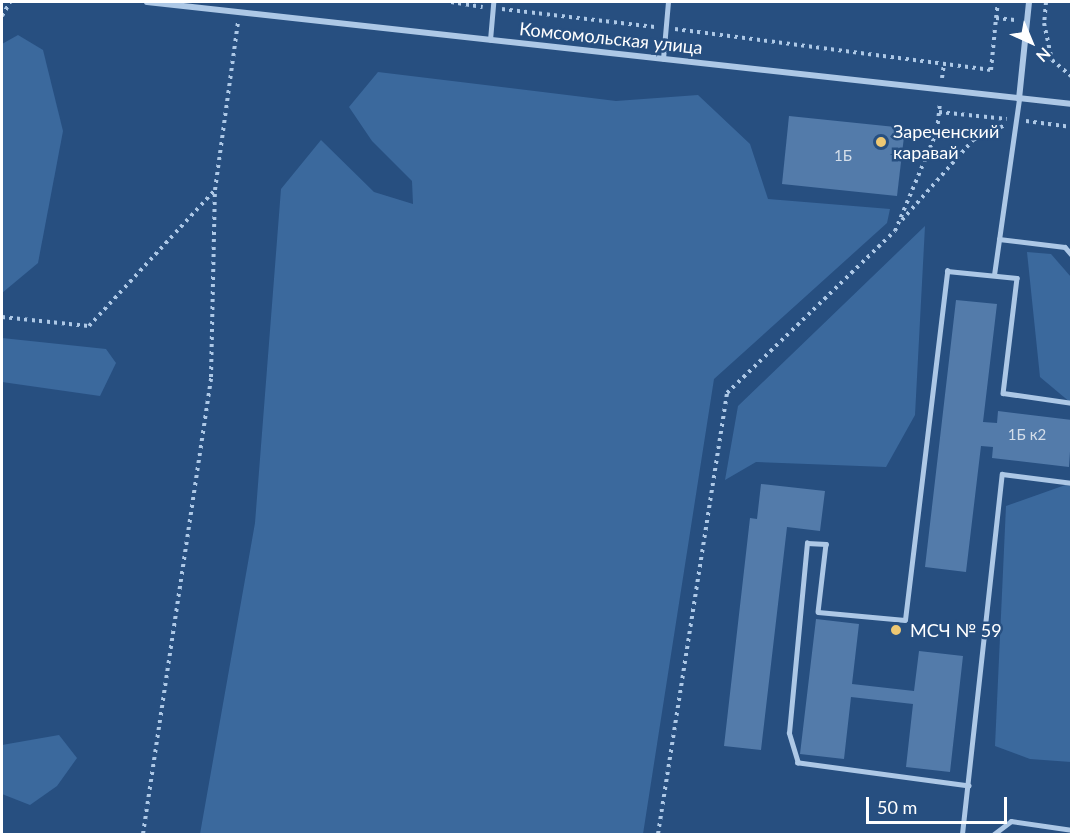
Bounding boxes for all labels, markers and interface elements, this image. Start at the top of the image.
north arrow [1001,12,1061,72]
street label: Комсомольская улица [518,18,704,58]
text: N [1033,44,1055,66]
place label: Зареченский каравай [893,121,999,164]
marker: Зареченский каравай [874,135,888,149]
house number: 1Б [834,147,852,165]
house number: 1Б к2 [1008,426,1046,444]
place label: МСЧ № 59 [910,619,1002,641]
marker: МСЧ № 59 [887,621,905,639]
scale bar [869,785,1010,823]
text: 50 m [877,796,917,818]

